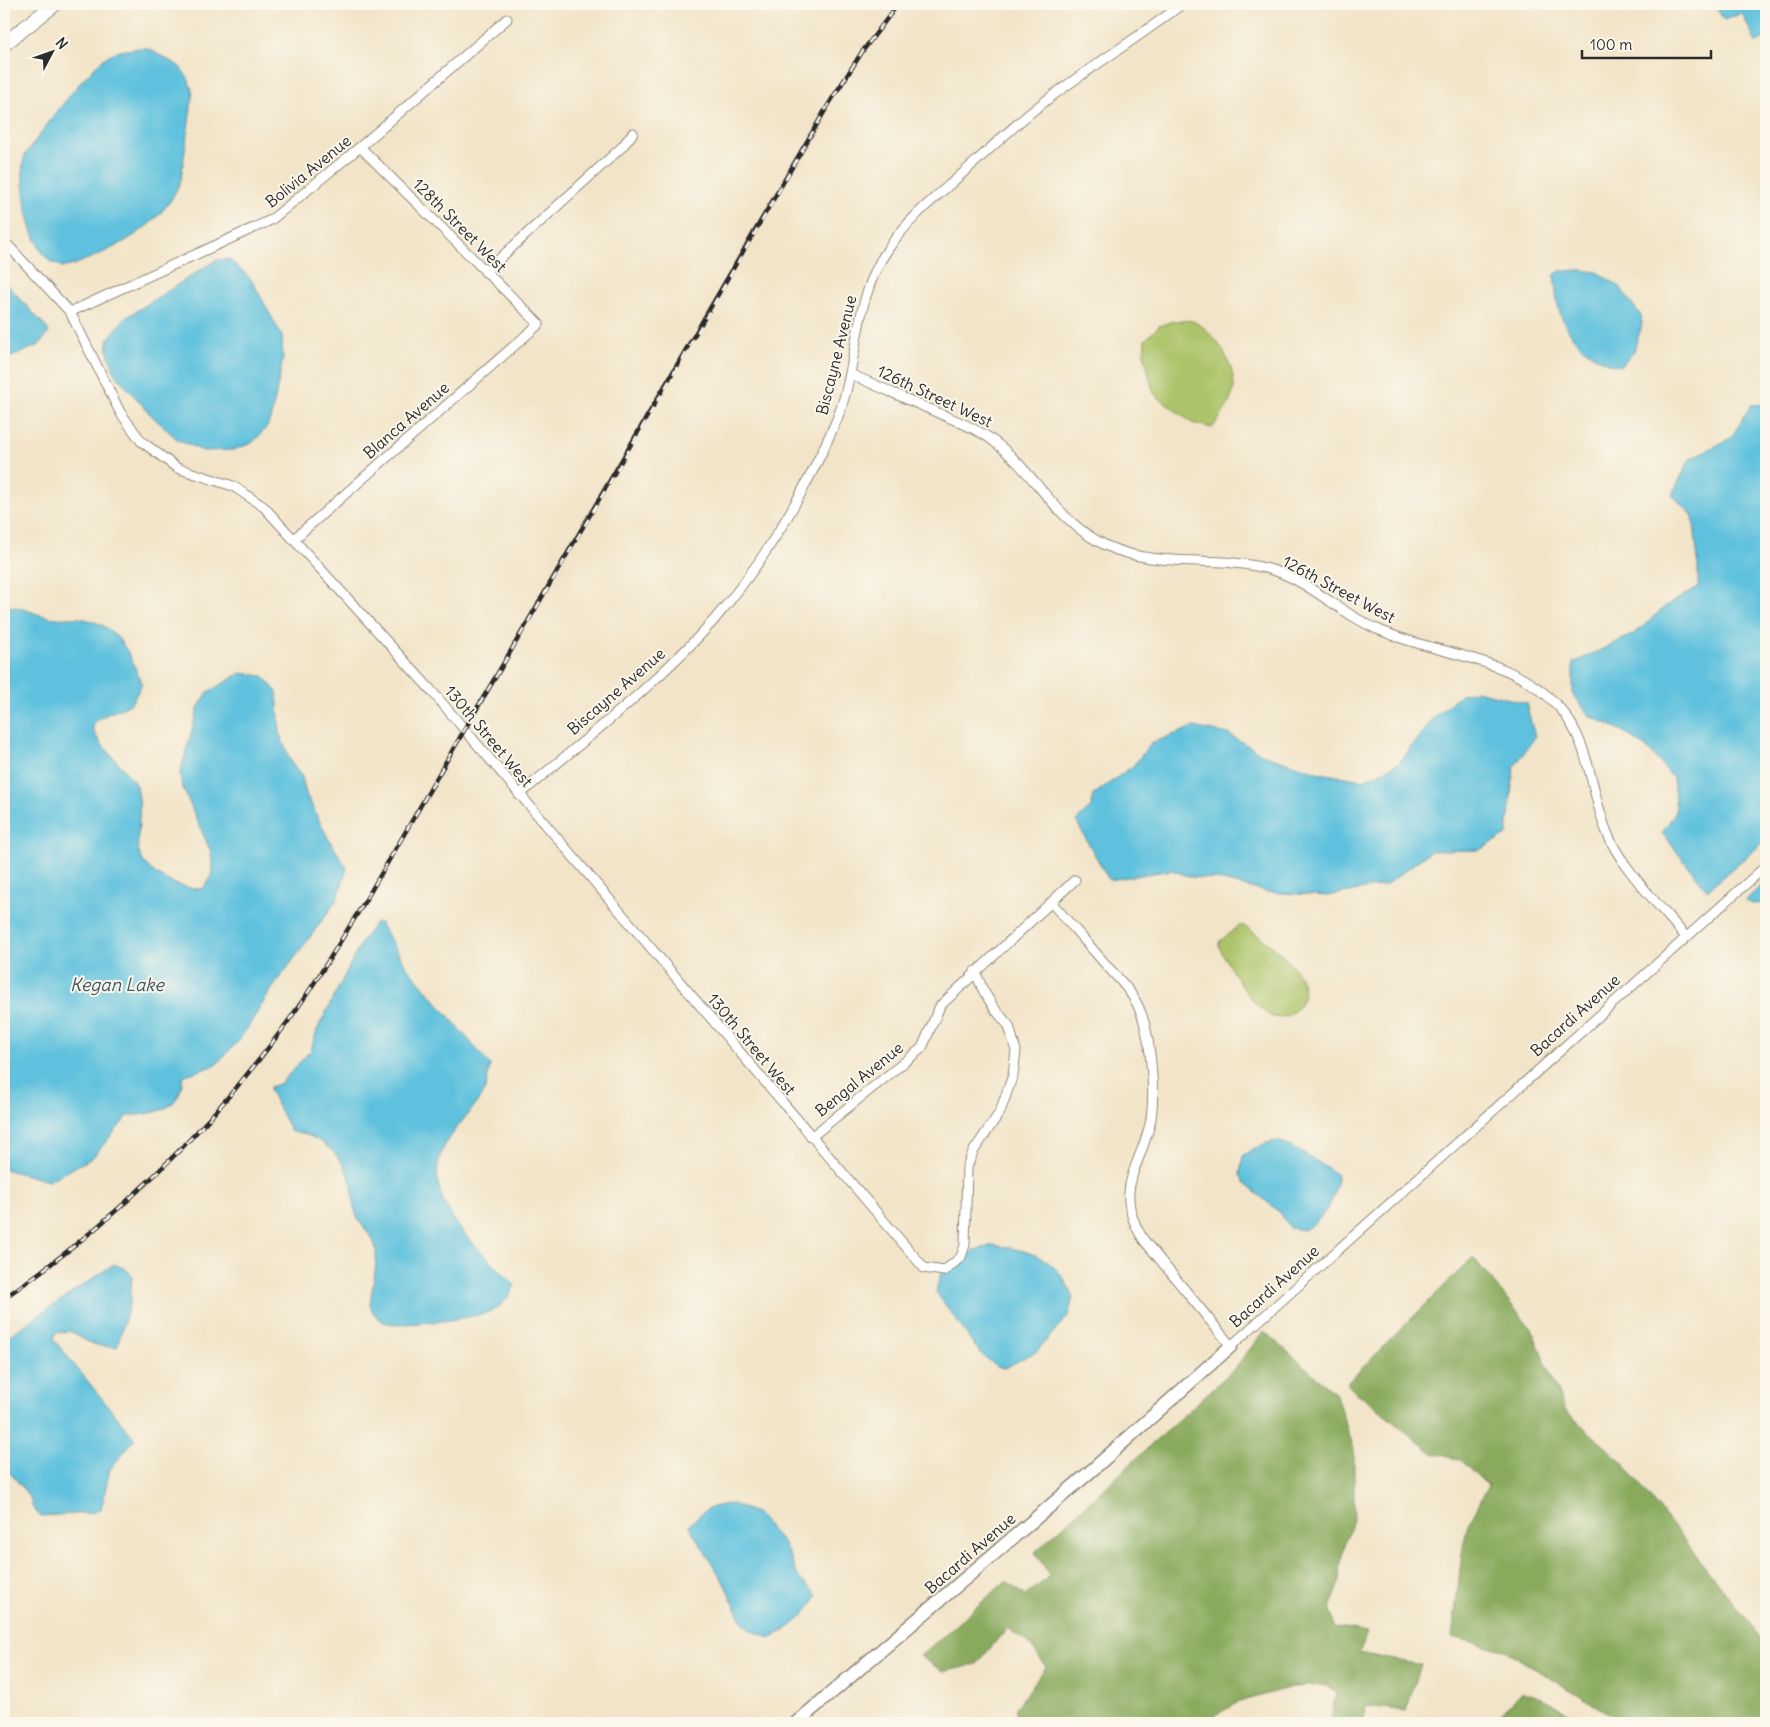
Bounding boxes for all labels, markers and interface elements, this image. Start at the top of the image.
north arrow [28,28,78,78]
scale bar [1582,28,1711,60]
text: N [52,34,72,53]
text: 100 m [1590,35,1632,54]
street label: Bolivia Avenue [261,130,355,212]
street label: 128th Street West [409,174,512,277]
street label: Biscayne Avenue [811,293,861,417]
street label: 126th Street West [874,361,996,432]
street label: Blanca Avenue [359,377,453,463]
street label: 126th Street West [1279,551,1399,627]
street label: Biscayne Avenue [563,643,669,739]
street label: 130th Street West [441,681,538,791]
street label: Bacardi Avenue [1526,970,1624,1060]
water label: Kegan Lake [70,973,165,996]
street label: 130th Street West [704,989,801,1099]
street label: Bengal Avenue [811,1037,907,1121]
street label: Bacardi Avenue [1225,1241,1323,1331]
street label: Bacardi Avenue [921,1508,1019,1598]

